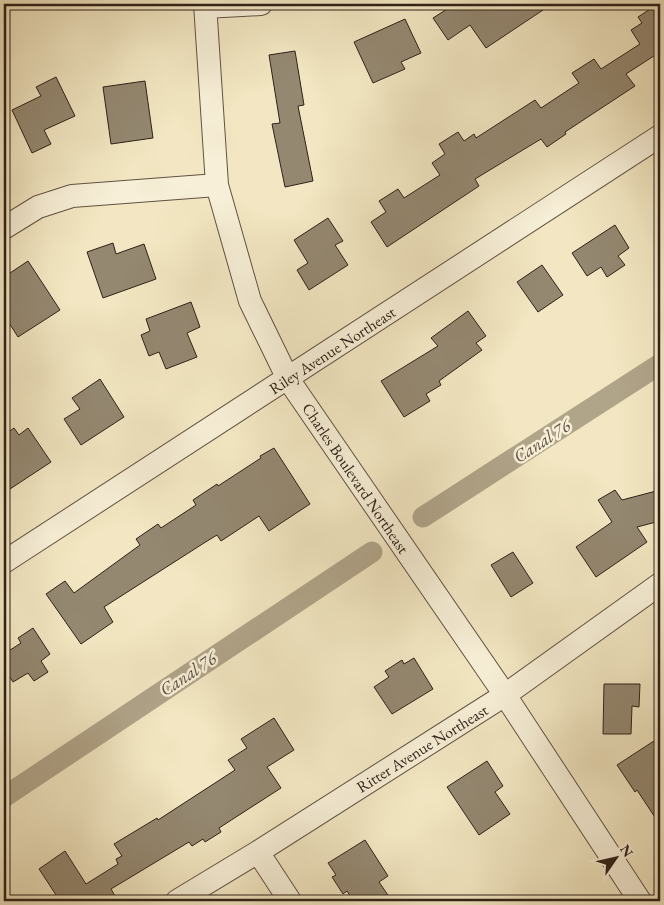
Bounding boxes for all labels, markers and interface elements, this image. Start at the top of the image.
street label: Riley Avenue Northeast [265,302,400,399]
street label: Charles Boulevard Northeast [297,399,414,558]
water label: Canal 76 [509,412,577,468]
water label: Canal 76 [155,645,223,701]
street label: Ritter Avenue Northeast [353,699,492,797]
north arrow [592,832,642,882]
text: N [616,841,638,861]

